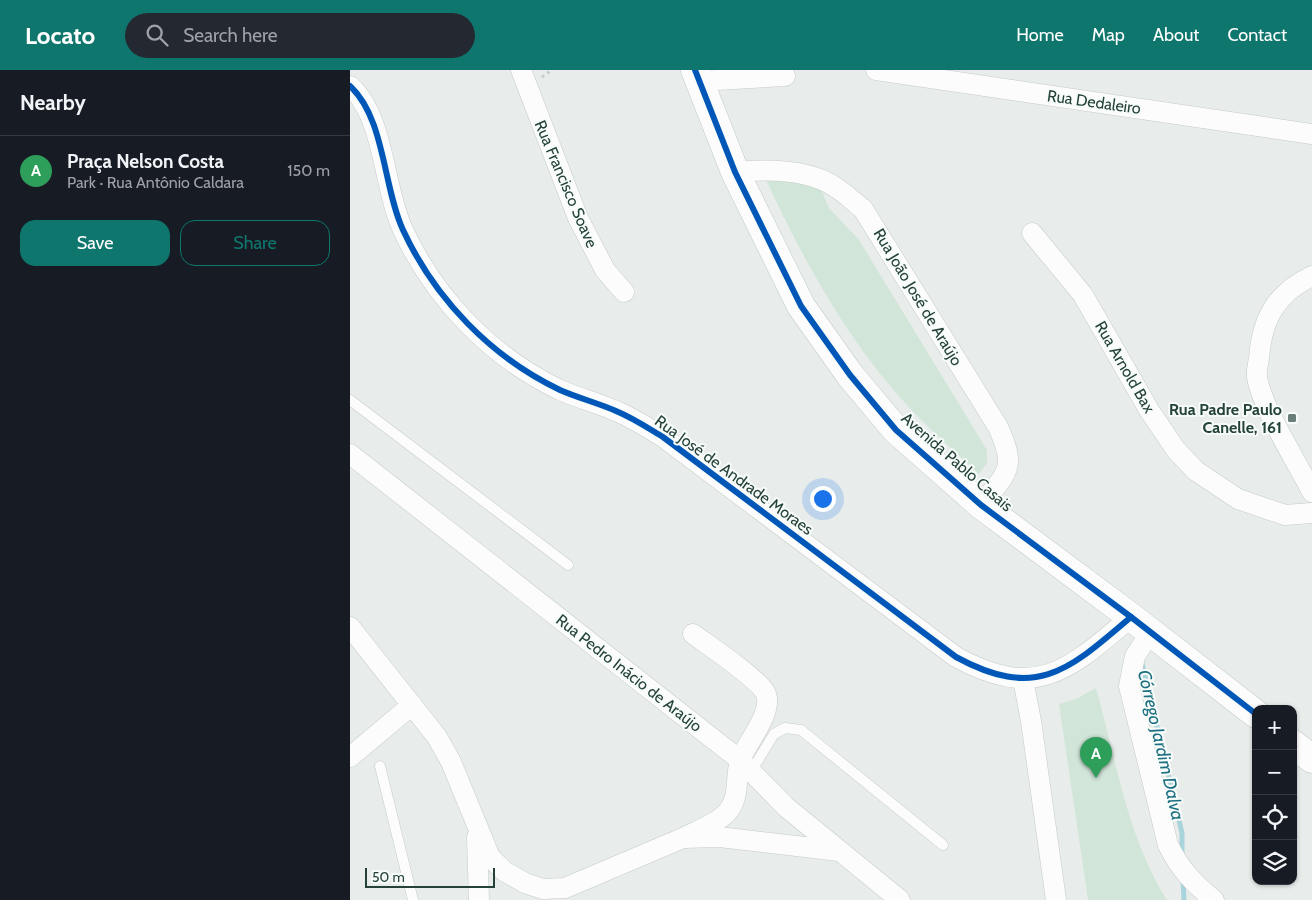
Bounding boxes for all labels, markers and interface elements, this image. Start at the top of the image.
search box [125,13,475,58]
text: Locato [25,21,95,50]
icon: search [143,21,171,49]
text: Search here [183,24,278,47]
text: Home [1016,24,1064,46]
text: Map [1092,24,1125,46]
text: About [1153,24,1199,46]
text: Contact [1227,24,1287,46]
street label: Rua Dedaleiro [1046,86,1142,118]
text: Nearby [20,90,86,115]
street label: Rua Francisco Soave [531,117,601,251]
text: Praça Nelson Costa [67,150,224,173]
text: A [31,161,41,180]
text: 150 m [287,161,330,180]
text: Park · Rua Antônio Caldara [67,173,244,192]
button: Save [20,220,170,266]
button: Share [180,220,330,266]
street label: Rua João José de Araújo [870,225,967,369]
street label: Rua Arnold Bax [1091,318,1159,417]
place label: Rua Padre Paulo Canelle, 161 [1169,400,1282,437]
street label: Avenida Pablo Casais [898,409,1017,516]
street label: Rua José de Andrade Moraes [651,411,817,539]
marker: Rua Padre Paulo Canelle, 161 [1286,412,1298,424]
your location [810,486,836,512]
street label: Rua Pedro Inácio de Araújo [552,610,706,736]
water label: Córrego Jardim Dalva [1133,668,1189,822]
map controls [1252,705,1297,885]
button: + [1252,705,1297,750]
pin: A [1080,737,1112,778]
button: − [1252,750,1297,795]
button: locate [1252,795,1297,840]
button: layers [1252,840,1297,885]
scale bar [365,865,495,888]
text: 50 m [372,868,405,886]

